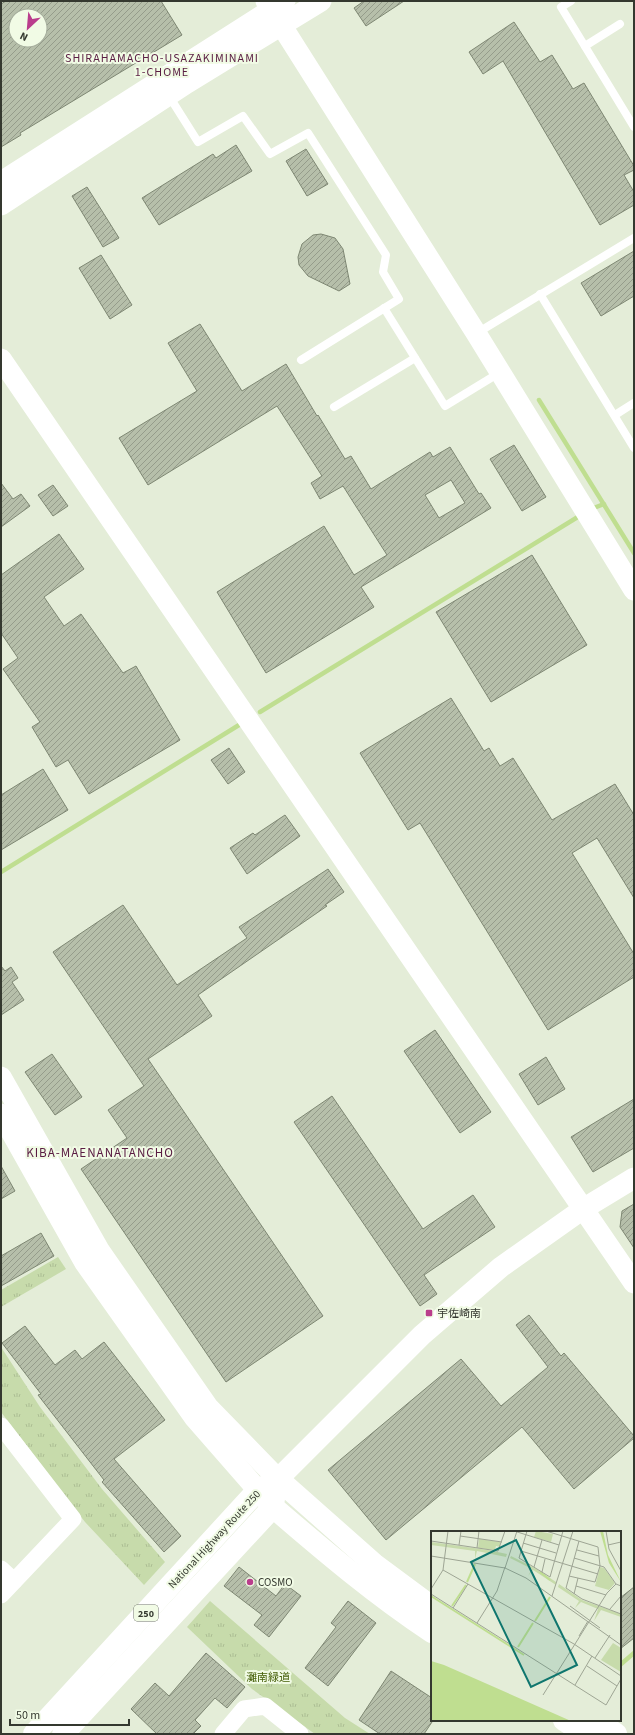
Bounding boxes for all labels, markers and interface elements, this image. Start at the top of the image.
north arrow [8,8,48,48]
text: N [17,28,30,45]
district label: SHIRAHAMACHO-USAZAKIMINAMI 1-CHOME [65,50,259,81]
district label: KIBA-MAENANATANCHO [26,1144,174,1162]
place label: 宇佐崎南 [437,1306,481,1321]
marker: 宇佐崎南 [424,1308,434,1318]
street label: National Highway Route 250 [165,1487,264,1592]
inset map [431,1531,621,1721]
place label: COSMO [258,1575,292,1590]
marker: COSMO [245,1577,255,1587]
road number: 250 [134,1605,158,1621]
park label: 灘南緑道 [246,1670,290,1685]
scale bar [10,1701,129,1727]
text: 50 m [16,1707,40,1724]

